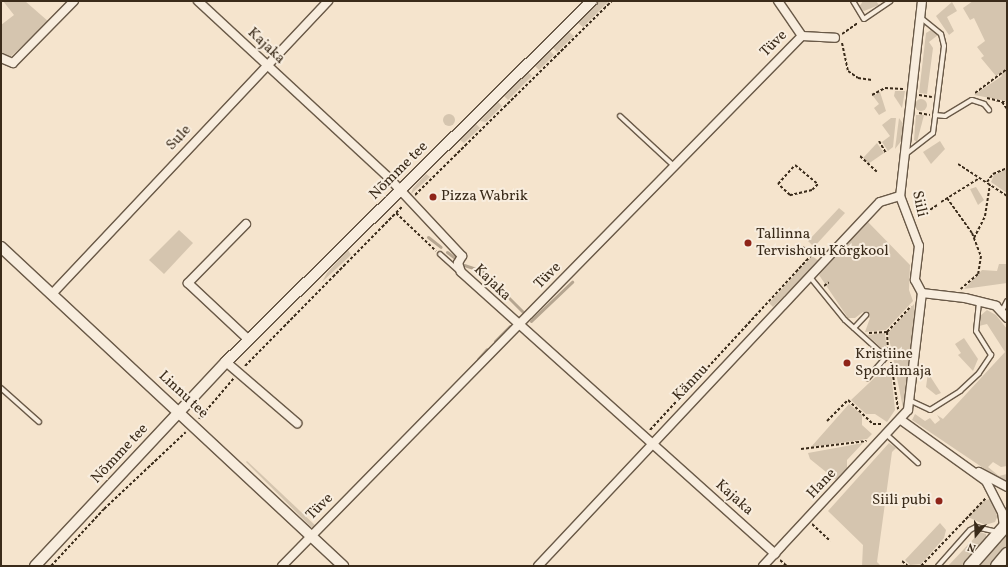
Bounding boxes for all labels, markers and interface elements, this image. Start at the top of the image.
street label: Kajaka [243,24,289,68]
street label: Tüve [757,27,791,61]
street label: Sule [163,122,195,154]
street label: Nõmme tee [366,138,432,204]
place label: Pizza Wabrik [441,188,528,206]
street label: Siili [907,189,931,219]
marker: Pizza Wabrik [428,192,438,202]
place label: Tallinna Tervishoiu Kõrgkool [756,225,889,260]
marker: Tallinna Tervishoiu Kõrgkool [743,238,753,248]
street label: Tüve [531,259,565,293]
street label: Kajaka [470,261,514,305]
place label: Kristiine Spordimaja [855,345,932,380]
marker: Kristiine Spordimaja [842,358,852,368]
street label: Kännu [669,361,713,405]
street label: Linnu tee [154,367,212,423]
street label: Nõmme tee [88,420,152,488]
street label: Hane [804,465,840,503]
street label: Kajaka [711,476,757,520]
street label: Tüve [303,490,337,524]
place label: Siili pubi [872,492,931,510]
marker: Siili pubi [934,496,944,506]
north arrow [956,515,996,555]
text: N [966,538,978,555]

